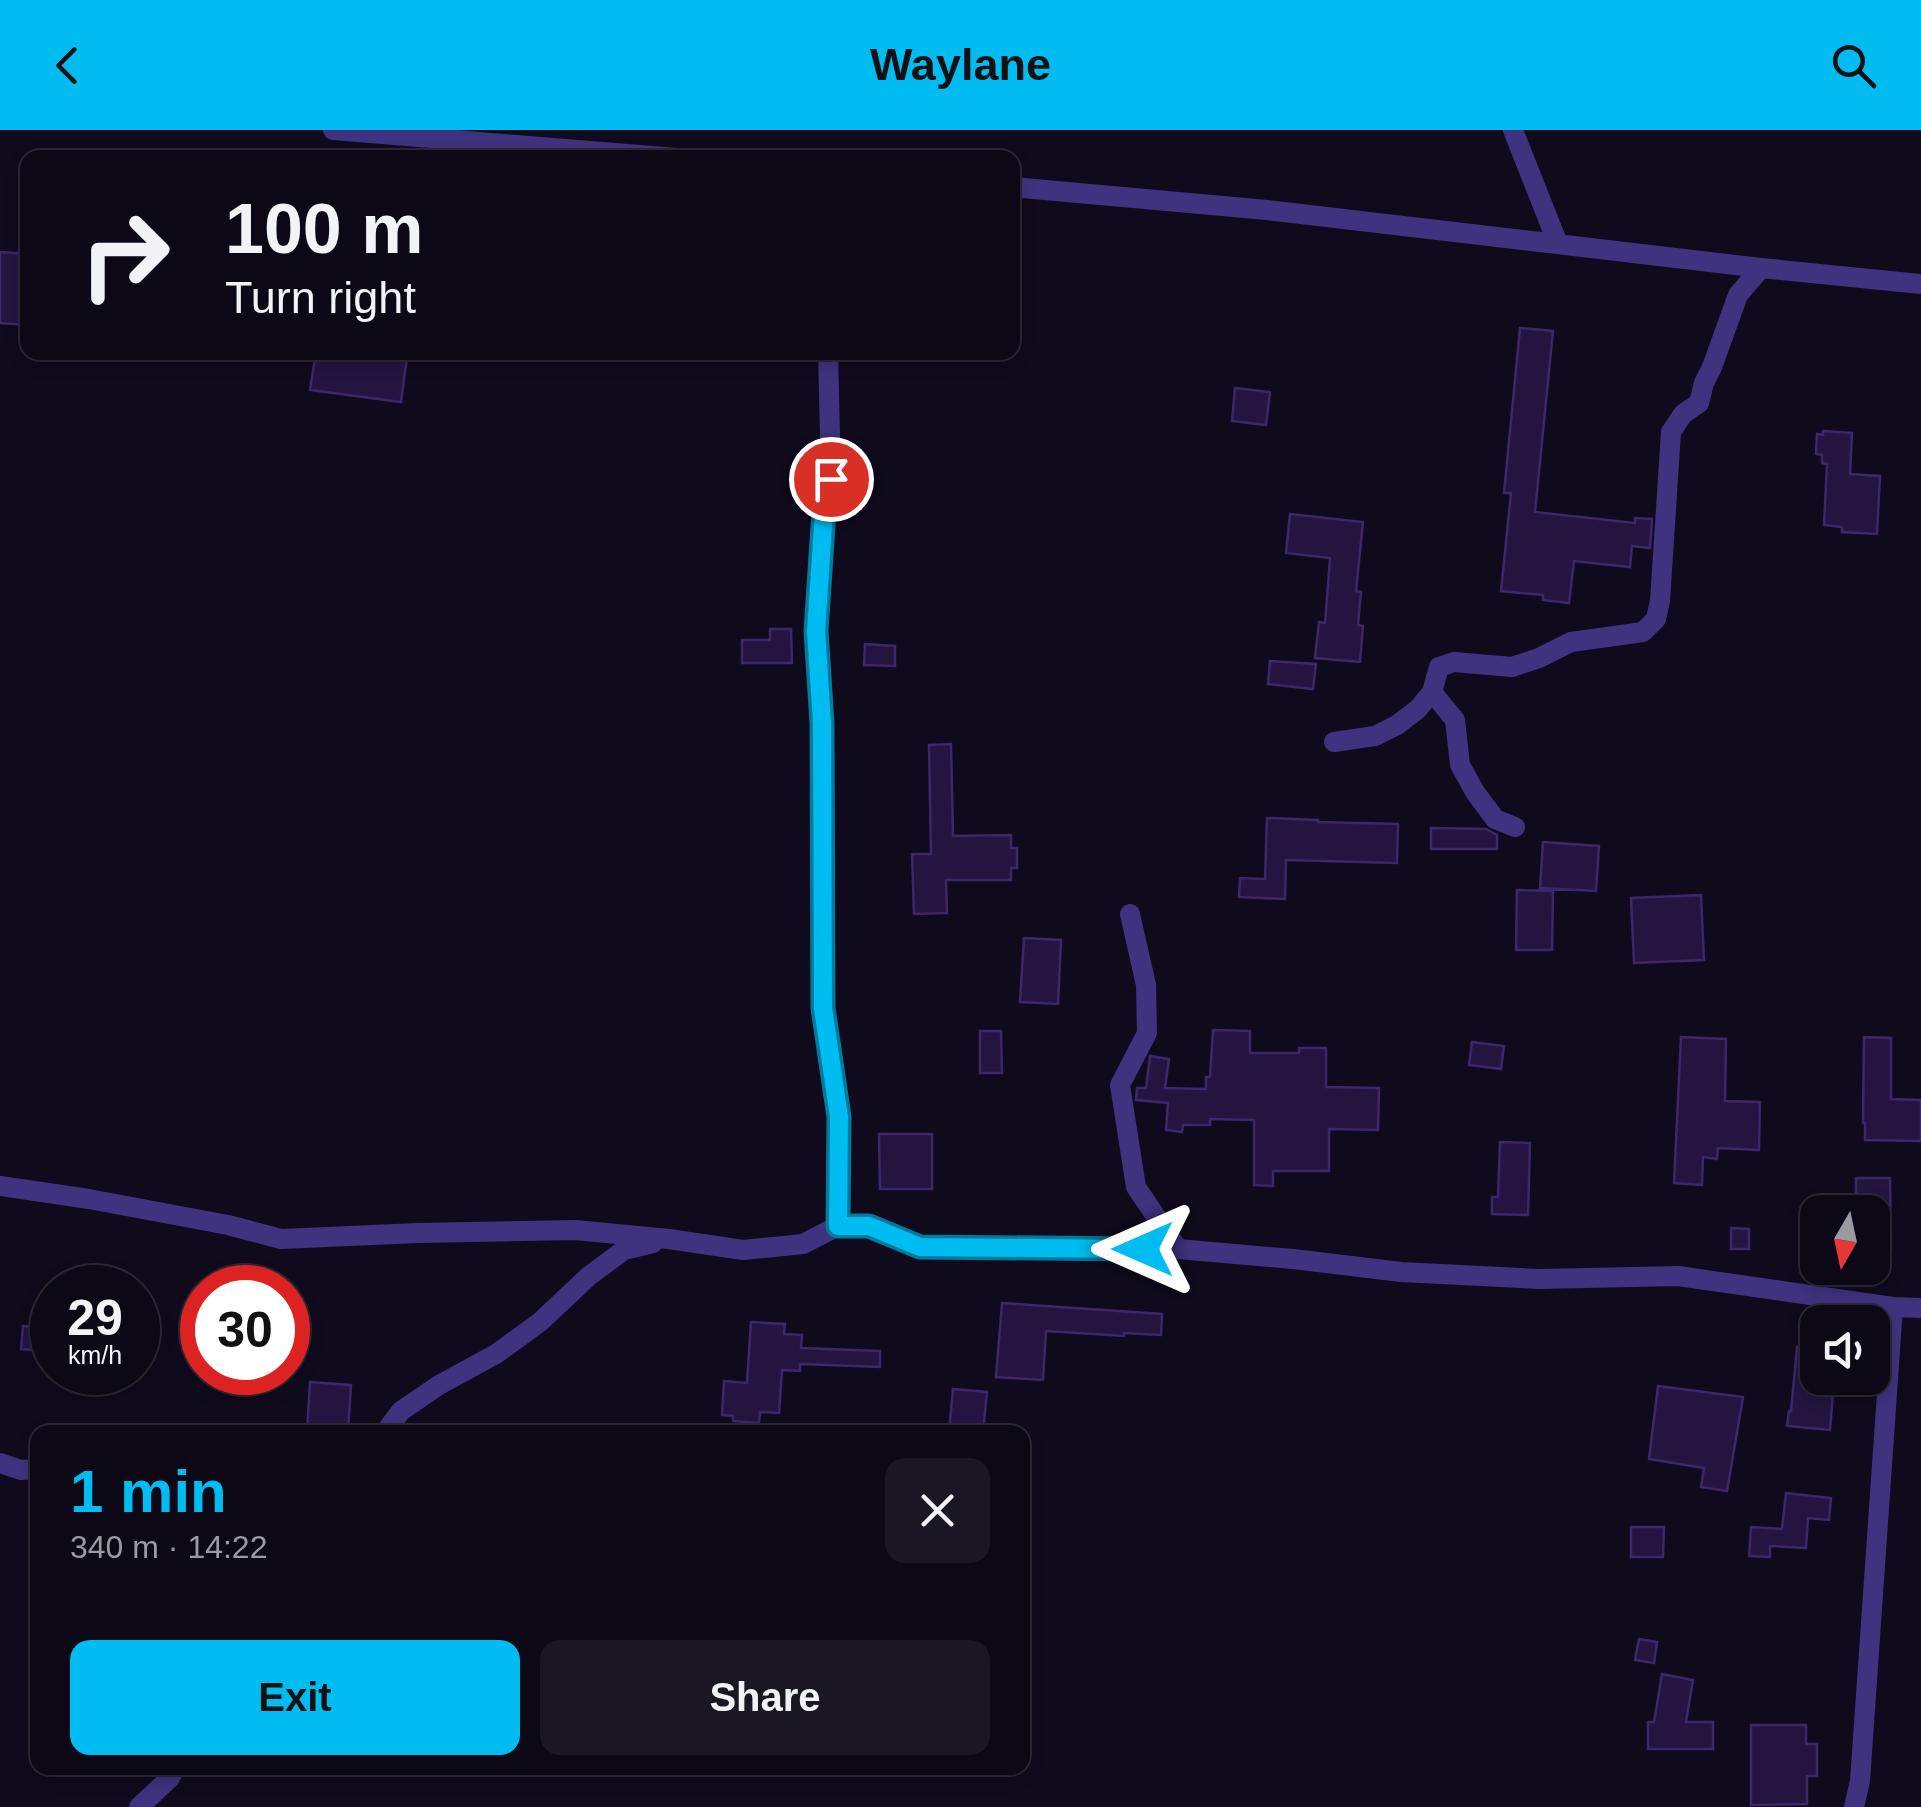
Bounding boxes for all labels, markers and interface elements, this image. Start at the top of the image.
icon: back [40,38,95,93]
icon: search [1826,38,1881,93]
text: Waylane [870,39,1051,90]
icon: right [60,190,190,320]
text: 100 m [225,190,423,268]
text: Turn right [225,272,416,323]
pin [789,437,874,522]
icon: arrive [804,452,859,507]
north arrow [1800,1195,1890,1285]
map controls [1800,1195,1890,1395]
position arrow [1091,1197,1195,1301]
speed limit sign: 30 [180,1265,310,1395]
text: 29 [67,1290,123,1346]
button: sound [1800,1305,1890,1395]
text: km/h [68,1341,122,1369]
text: 1 min [70,1458,227,1525]
button: close [885,1458,990,1563]
text: 340 m · 14:22 [70,1529,267,1565]
button: Exit [70,1640,520,1755]
button: Share [540,1640,990,1755]

